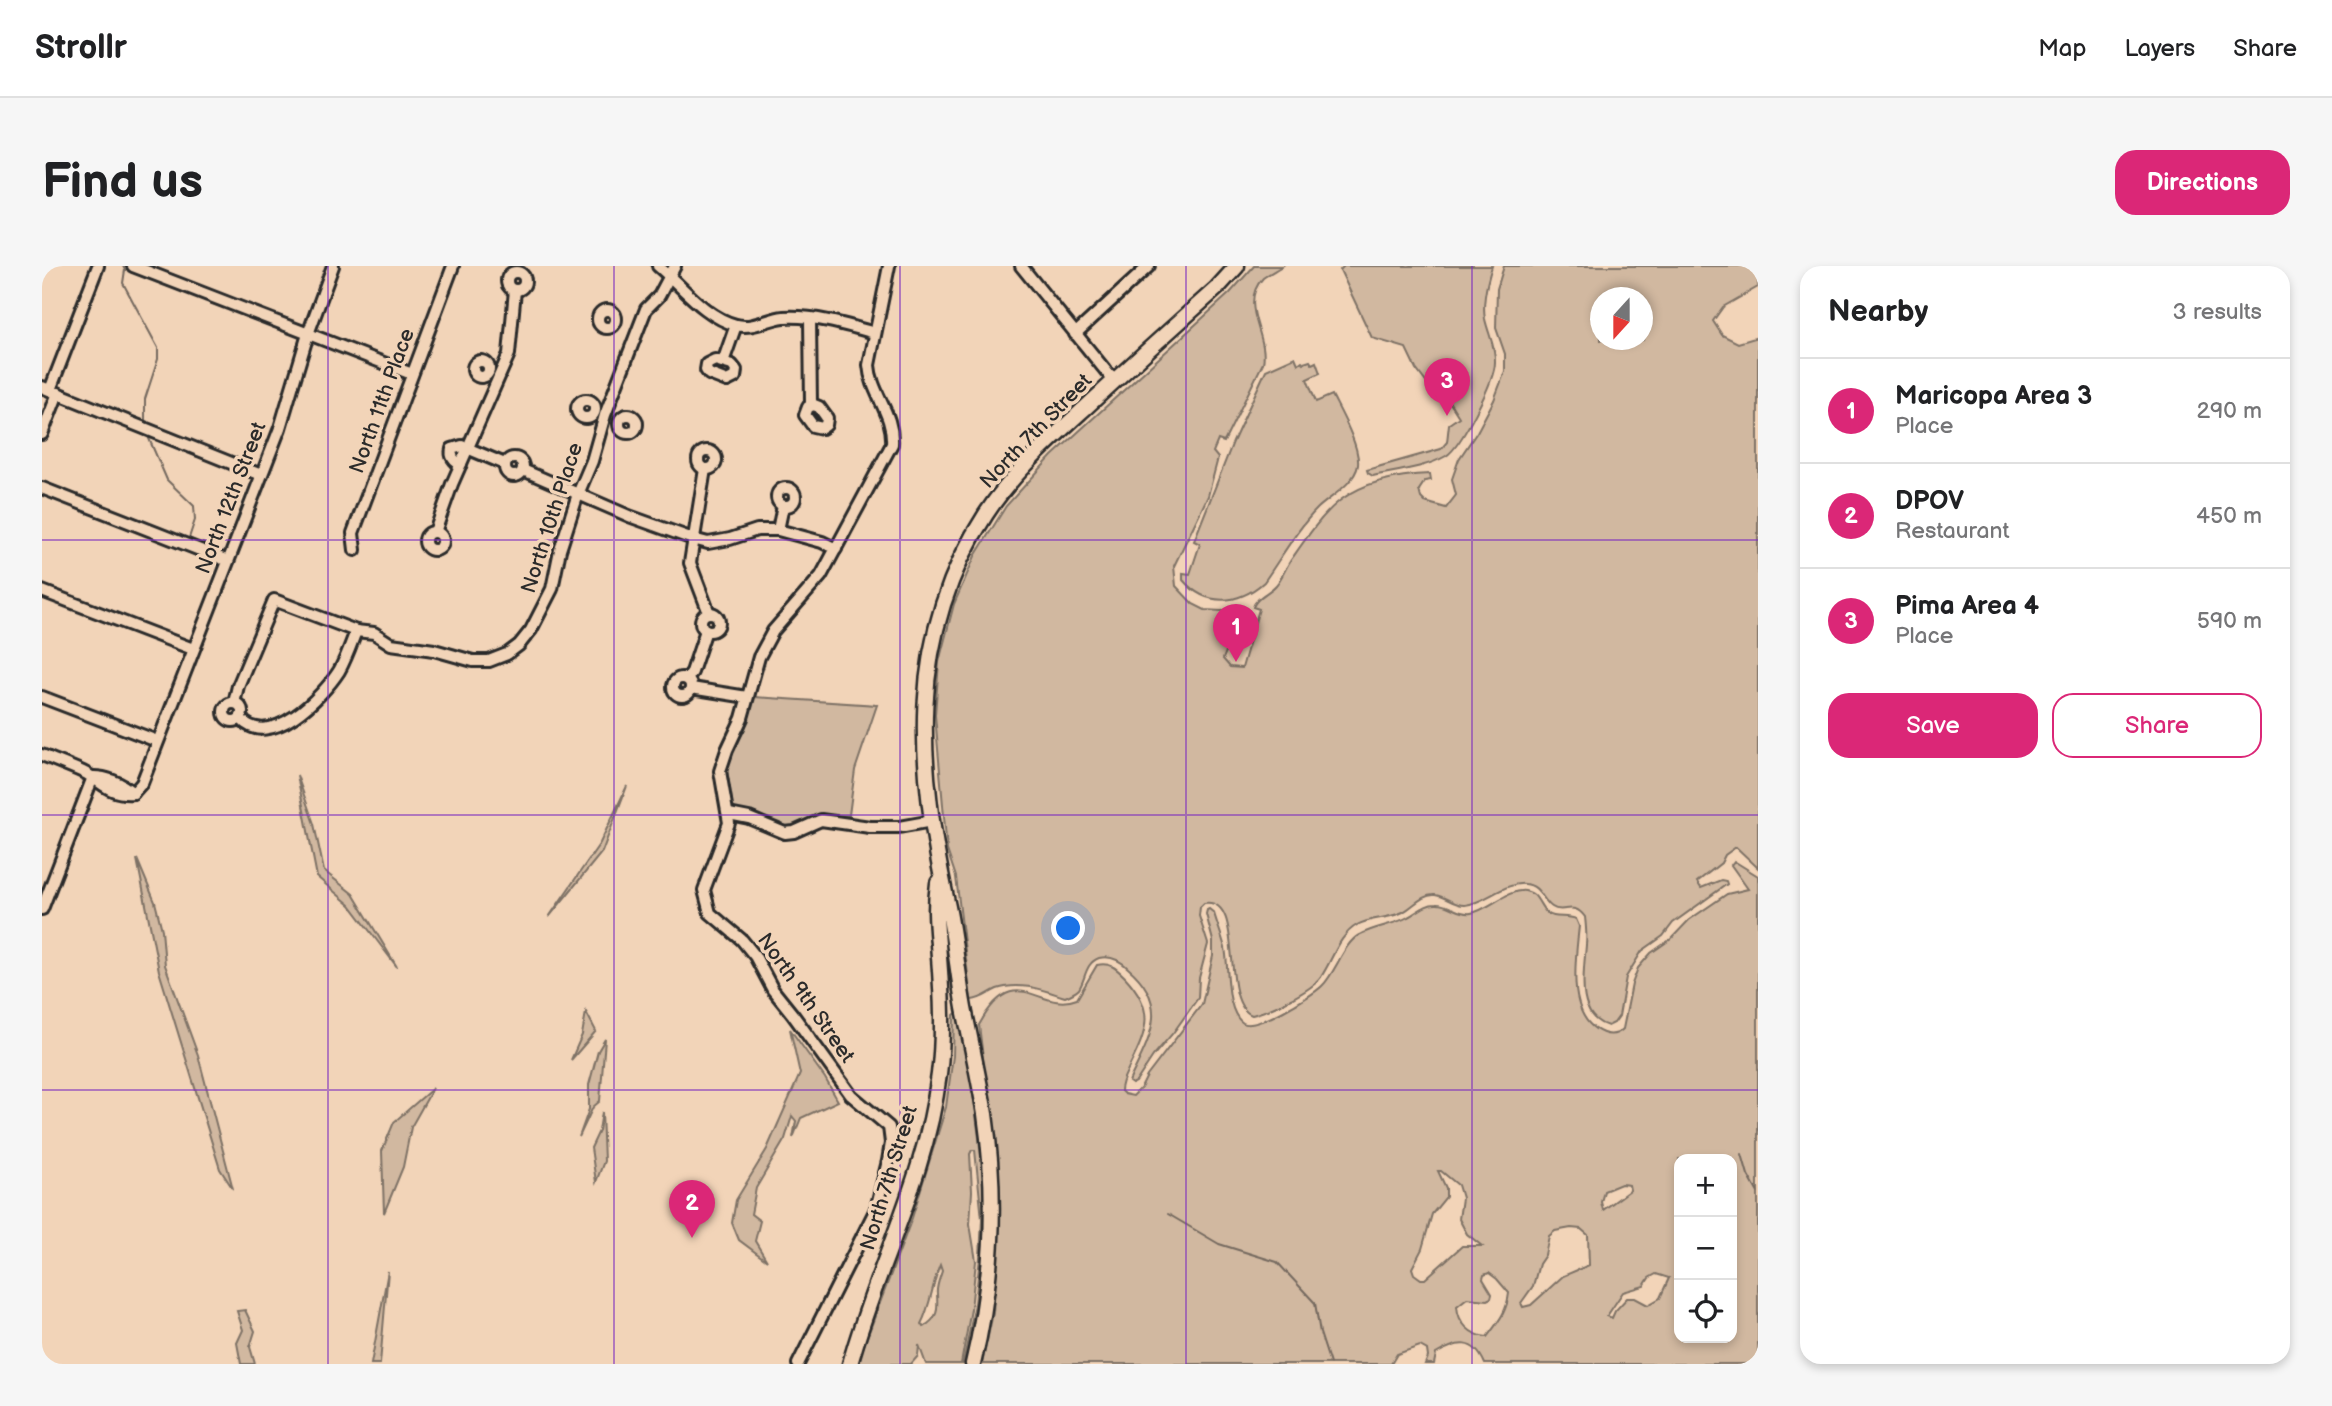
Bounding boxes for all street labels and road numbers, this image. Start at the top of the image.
street label: North 11th Place [344,325,420,477]
street label: North 7th Street [975,368,1097,494]
street label: North 12th Street [191,418,272,578]
street label: North 10th Place [516,440,588,596]
street label: North 9th Street [752,928,860,1068]
street label: North 7th Street [855,1102,923,1253]

